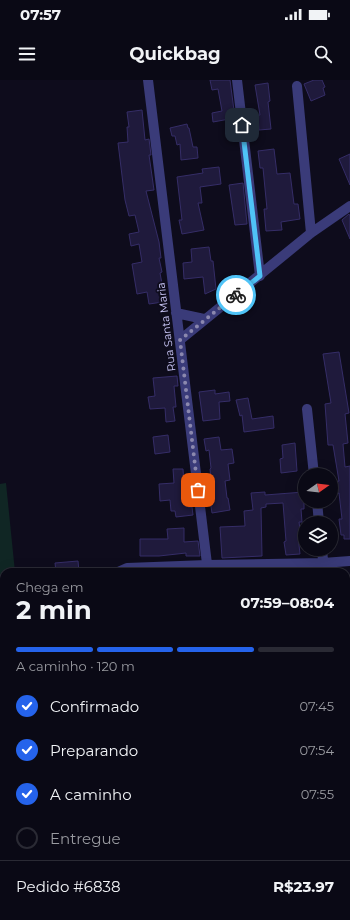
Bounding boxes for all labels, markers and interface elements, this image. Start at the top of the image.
text: 07:57 [20,5,61,24]
icon: menu [16,43,38,65]
text: Quickbag [129,43,221,65]
icon: search [312,43,334,65]
pin [225,108,259,142]
icon: home [231,114,253,136]
courier [216,275,256,315]
street label: Rua Santa Maria [154,282,178,372]
icon: bike [225,284,247,306]
north arrow [298,468,338,508]
map controls [298,468,338,556]
pin [181,473,215,507]
icon: bag [187,479,209,501]
button: layers [298,516,338,556]
text: Chega em [16,579,83,595]
text: 07:59–08:04 [240,593,334,612]
text: 2 min [16,594,92,626]
text: A caminho · 120 m [16,658,135,674]
icon: check [16,695,38,717]
text: Confirmado [50,697,139,716]
text: 07:45 [299,698,334,714]
icon: check [16,739,38,761]
text: Preparando [50,741,138,760]
text: 07:54 [299,742,334,758]
icon: check [16,783,38,805]
text: A caminho [50,785,132,804]
text: 07:55 [301,786,334,802]
text: Entregue [50,829,121,848]
text: Pedido #6838 [16,877,121,896]
text: R$23.97 [273,877,334,896]

